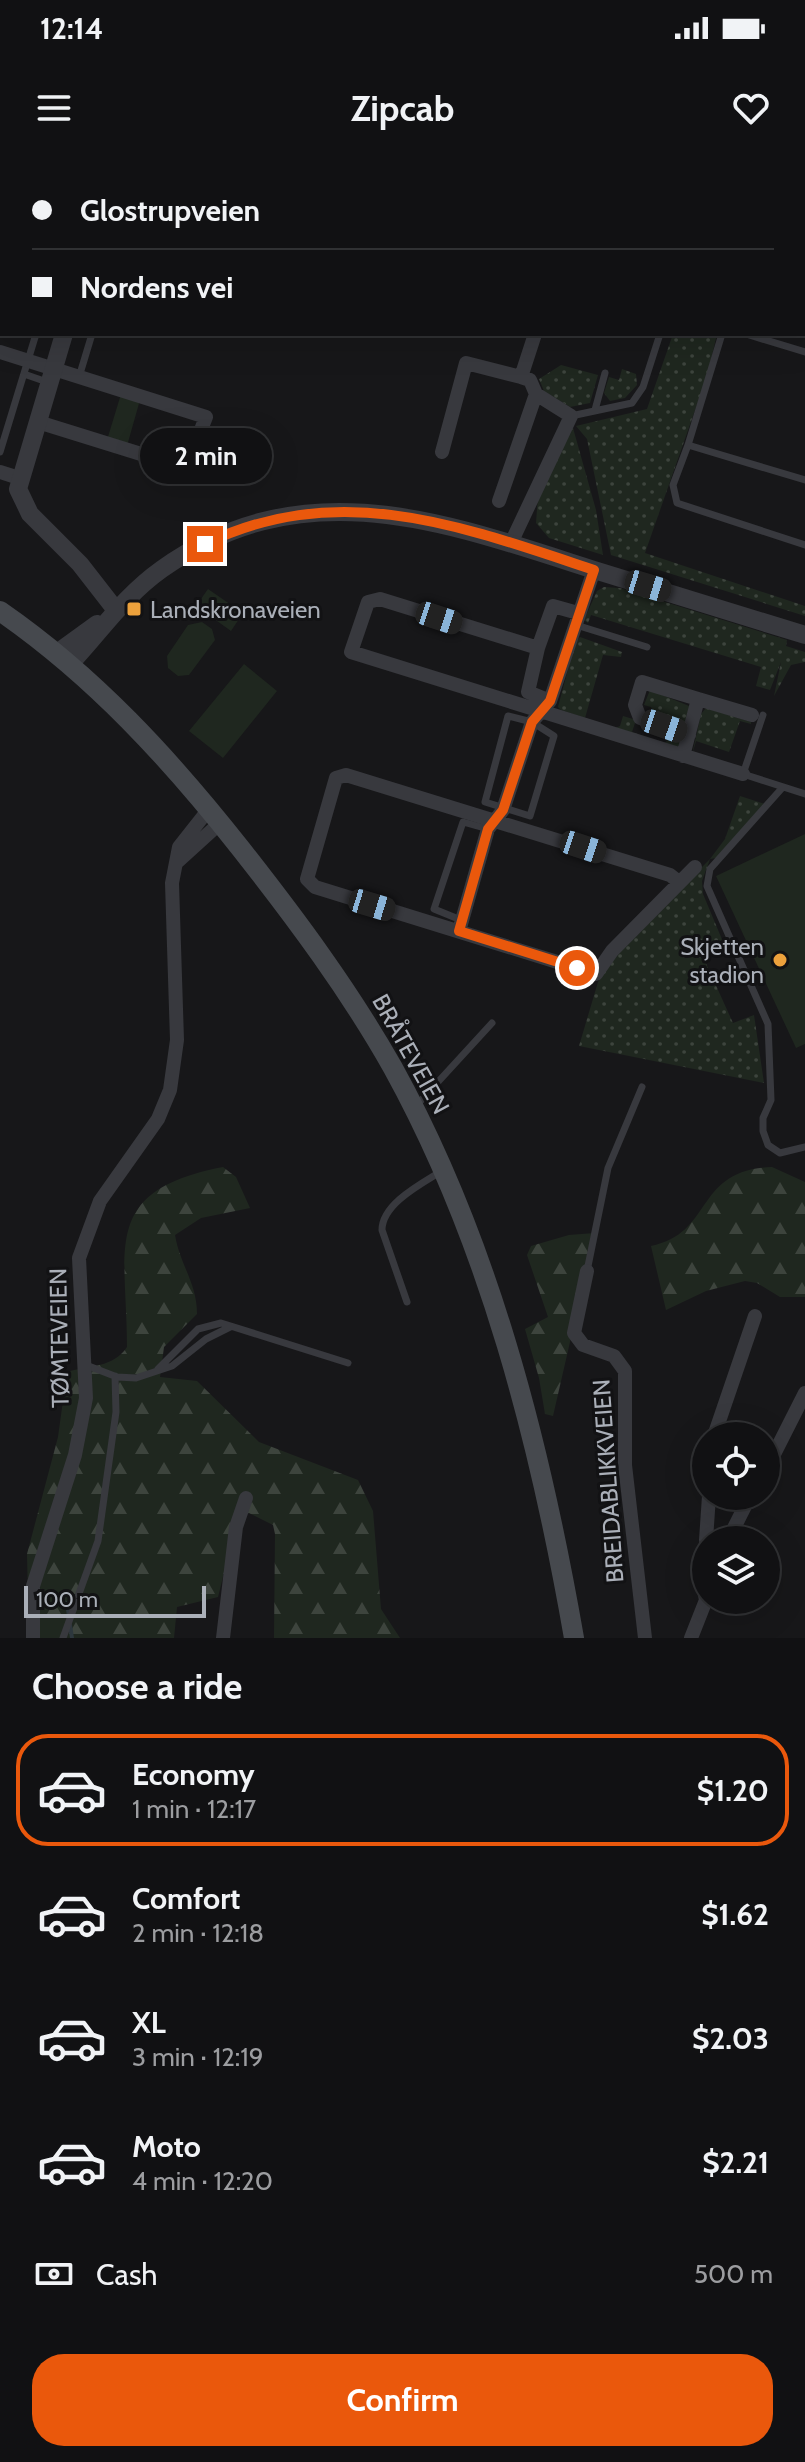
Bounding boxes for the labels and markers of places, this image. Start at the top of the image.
place label: Landskronaveien [150,595,321,624]
marker: Landskronaveien [125,600,143,618]
place label: Skjetten stadion [680,932,764,989]
marker: Skjetten stadion [771,951,789,969]

